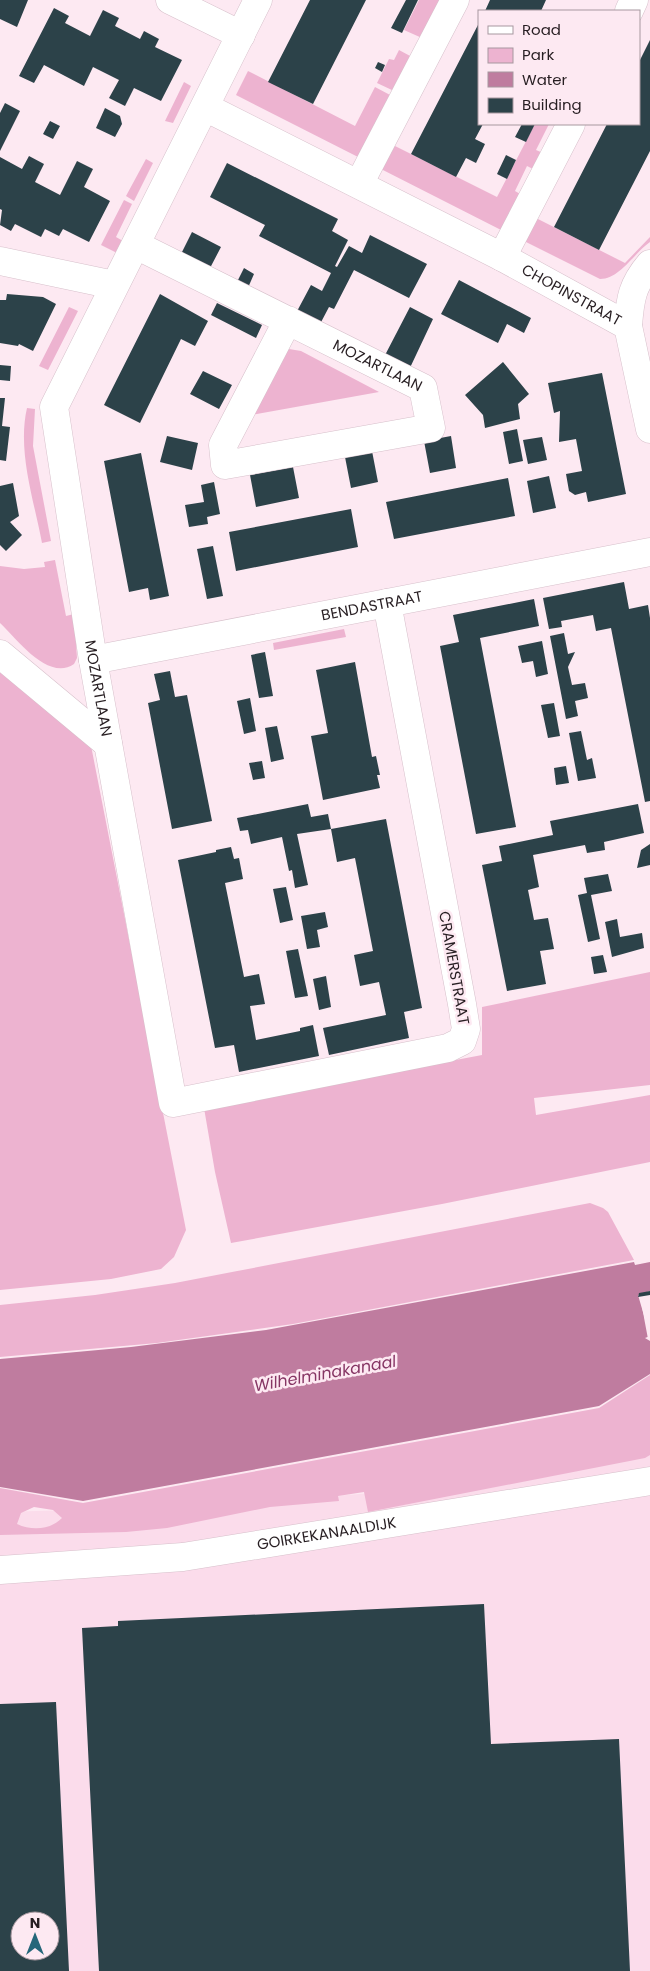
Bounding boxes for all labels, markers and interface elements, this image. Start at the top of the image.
legend [478,10,640,125]
text: Road [522,19,561,40]
text: Park [522,44,554,65]
text: Water [522,69,568,90]
text: Building [522,94,582,115]
street label: CHOPINSTRAAT [518,259,626,331]
street label: MOZARTLAAN [330,334,426,396]
street label: BENDASTRAAT [319,585,424,626]
street label: MOZARTLAAN [80,639,118,738]
street label: CRAMERSTRAAT [434,910,475,1026]
water label: Wilhelminakanaal [252,1350,398,1397]
street label: GOIRKEKANAALDIJK [255,1511,398,1555]
north arrow [10,1911,60,1961]
text: N [30,1913,40,1933]

